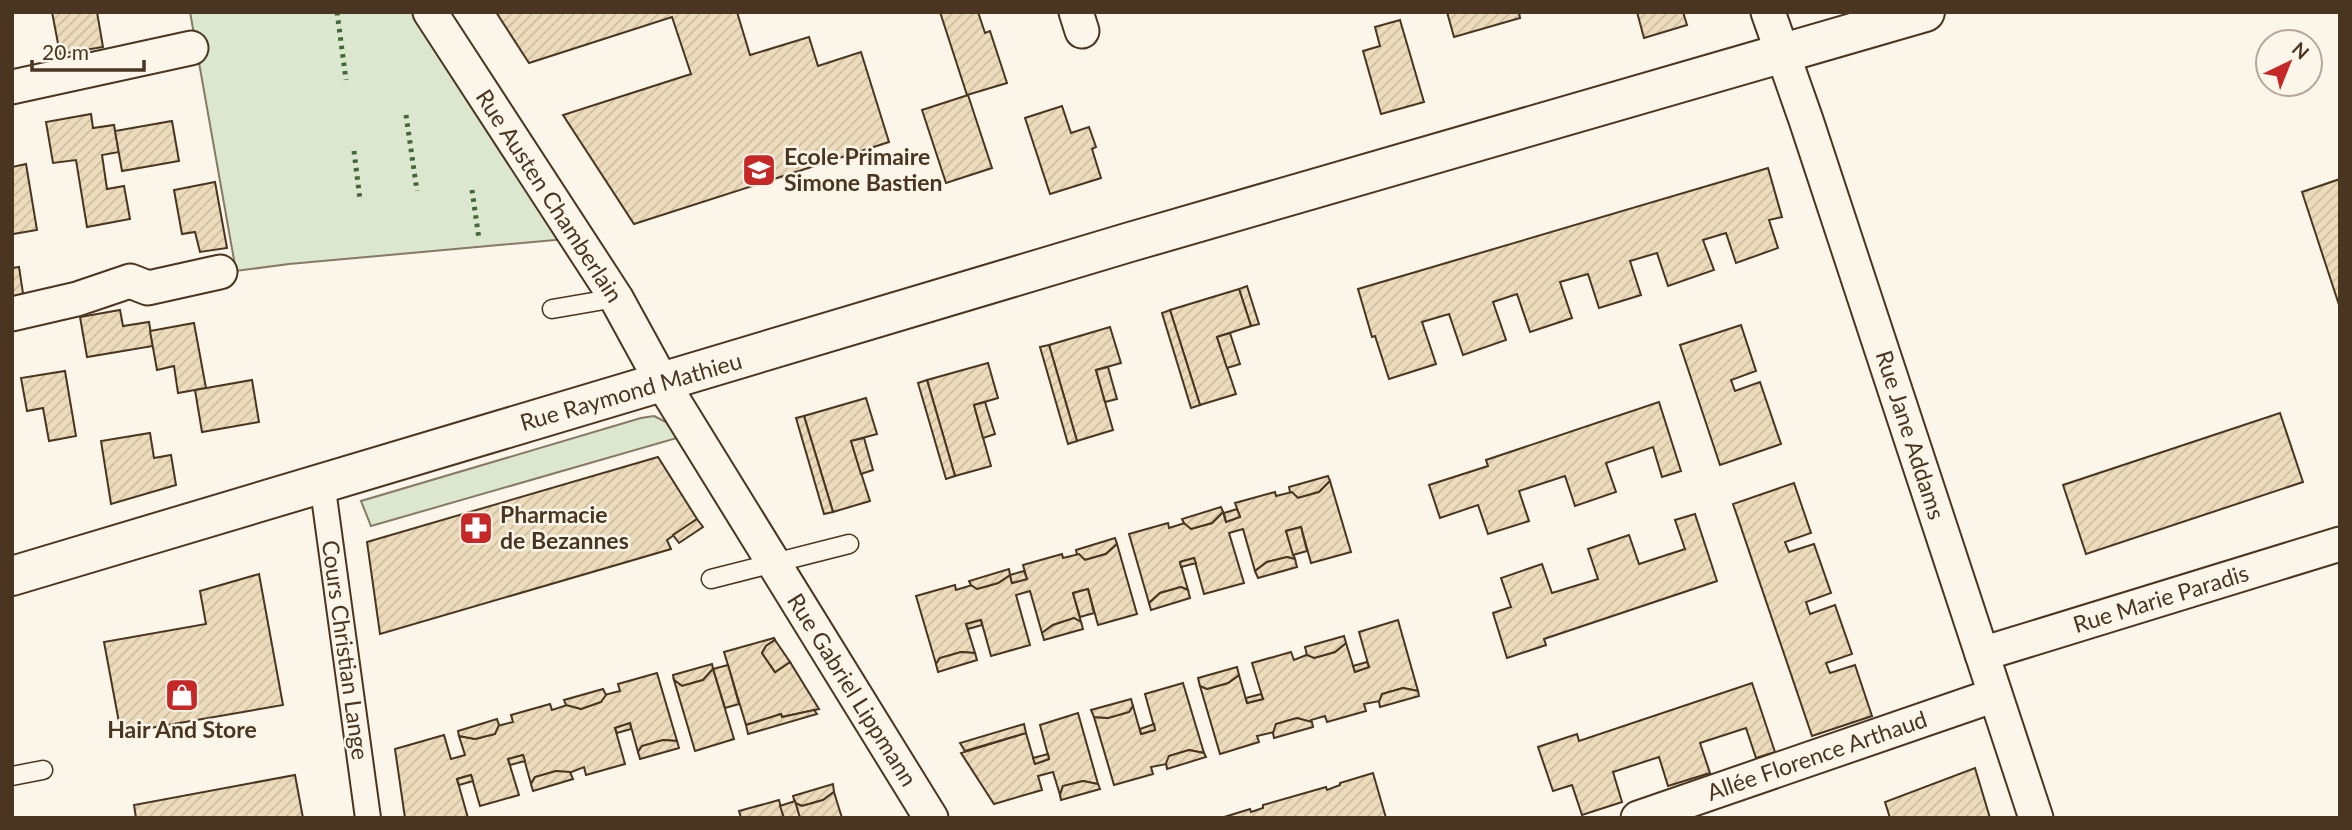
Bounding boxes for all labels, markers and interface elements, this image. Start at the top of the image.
scale bar [32,28,144,72]
north arrow [2254,28,2324,98]
text: N [2288,37,2314,64]
text: 20 m [42,39,89,64]
street label: Rue Austen Chamberlain [470,84,629,307]
place label: Ecole Primaire Simone Bastien [784,142,943,196]
school or university icon: Ecole Primaire Simone Bastien [740,151,778,189]
street label: Rue Raymond Mathieu [517,346,745,436]
street label: Rue Jane Addams [1870,347,1952,523]
place label: Pharmacie de Bezannes [500,500,629,554]
pharmacy icon: Pharmacie de Bezannes [457,509,495,547]
street label: Cours Christian Lange [317,538,375,761]
street label: Rue Marie Paradis [2070,558,2252,638]
street label: Rue Gabriel Lippmann [782,588,924,791]
shop icon: Hair And Store [163,676,201,714]
street label: Allée Florence Arthaud [1703,704,1930,806]
place label: Hair And Store [107,715,257,743]

